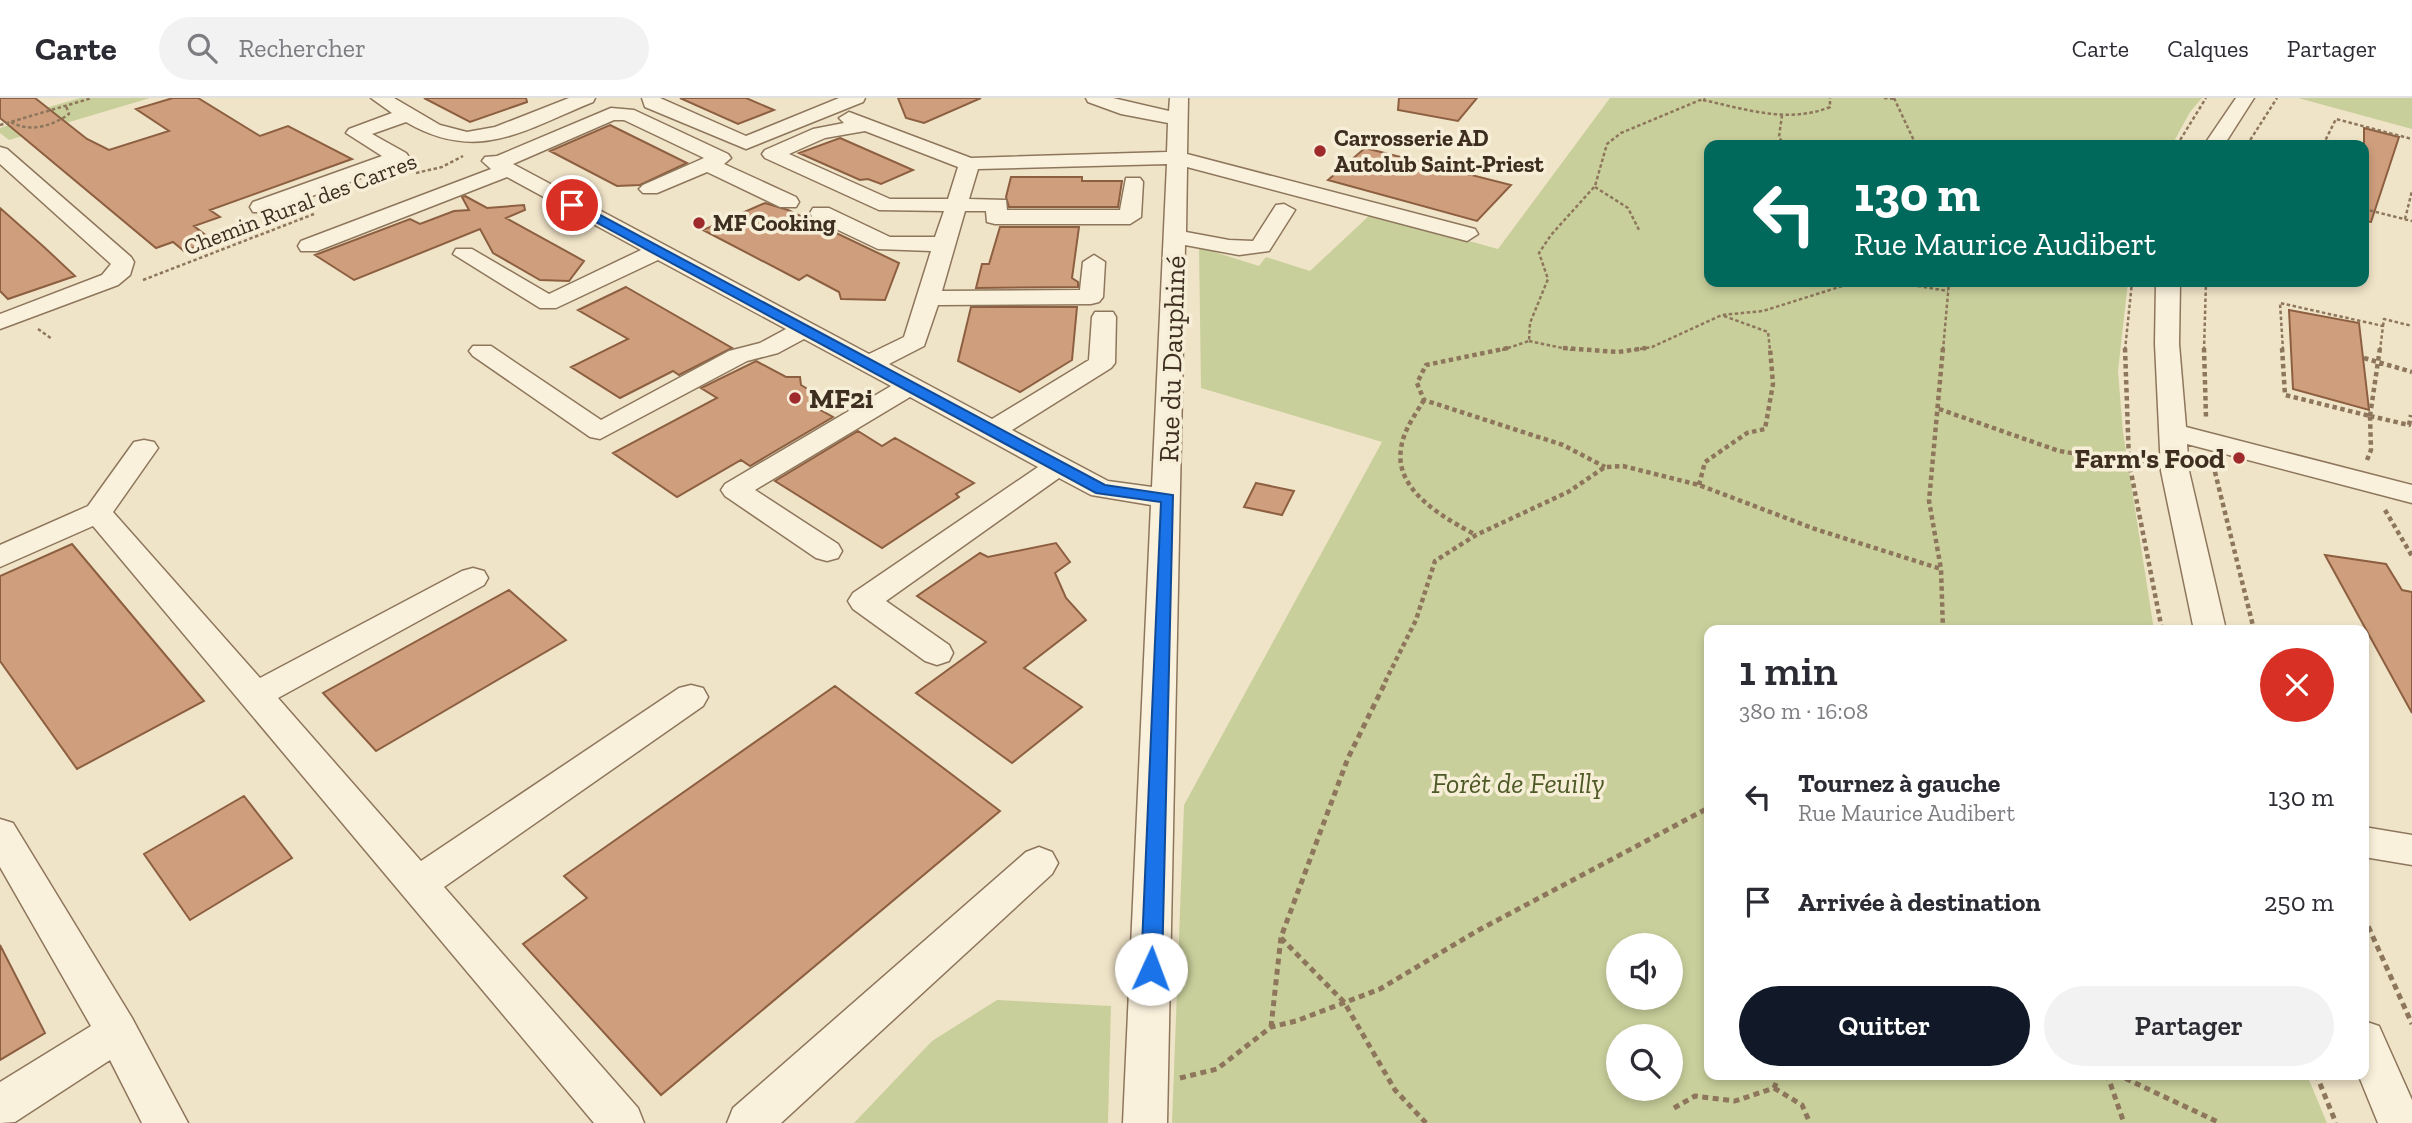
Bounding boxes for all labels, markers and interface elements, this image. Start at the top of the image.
search box [159,17,649,80]
text: Carte [35,29,117,68]
icon: search [183,29,221,67]
text: Rechercher [239,32,366,64]
text: Carte [2072,34,2129,63]
text: Calques [2167,34,2249,63]
text: Partager [2287,34,2377,63]
place label: Carrosserie AD Autolub Saint-Priest [1334,124,1545,178]
marker: Carrosserie AD Autolub Saint-Priest [1312,143,1328,159]
street label: Chemin Rural des Carres [180,147,420,261]
text: 130 m [1854,165,1980,224]
icon: left [1739,168,1830,259]
pin [542,175,602,235]
icon: arrive [553,186,591,224]
place label: MF Cooking [713,209,836,237]
marker: MF Cooking [691,215,707,231]
text: Rue Maurice Audibert [1854,225,2156,263]
street label: Rue du Dauphiné [1152,255,1192,463]
place label: MF2i [809,382,873,415]
marker: MF2i [787,390,803,406]
place label: Farm's Food [2074,442,2225,475]
marker: Farm's Food [2231,450,2247,466]
text: 1 min [1739,645,1838,696]
button: close [2260,648,2334,722]
text: 380 m · 16:08 [1739,697,1868,725]
park label: Forêt de Feuilly [1431,767,1605,800]
text: Tournez à gauche [1798,767,2000,799]
icon: left [1739,778,1777,816]
text: 130 m [2268,781,2334,813]
text: Rue Maurice Audibert [1798,799,2015,827]
icon: arrive [1739,883,1777,921]
text: Arrivée à destination [1798,886,2041,918]
text: 250 m [2264,886,2334,918]
position arrow [1114,932,1188,1006]
map controls [1606,933,1683,1101]
button: sound [1606,933,1683,1010]
button: Quitter [1739,986,2030,1066]
button: Partager [2044,986,2334,1066]
button: search [1606,1024,1683,1101]

